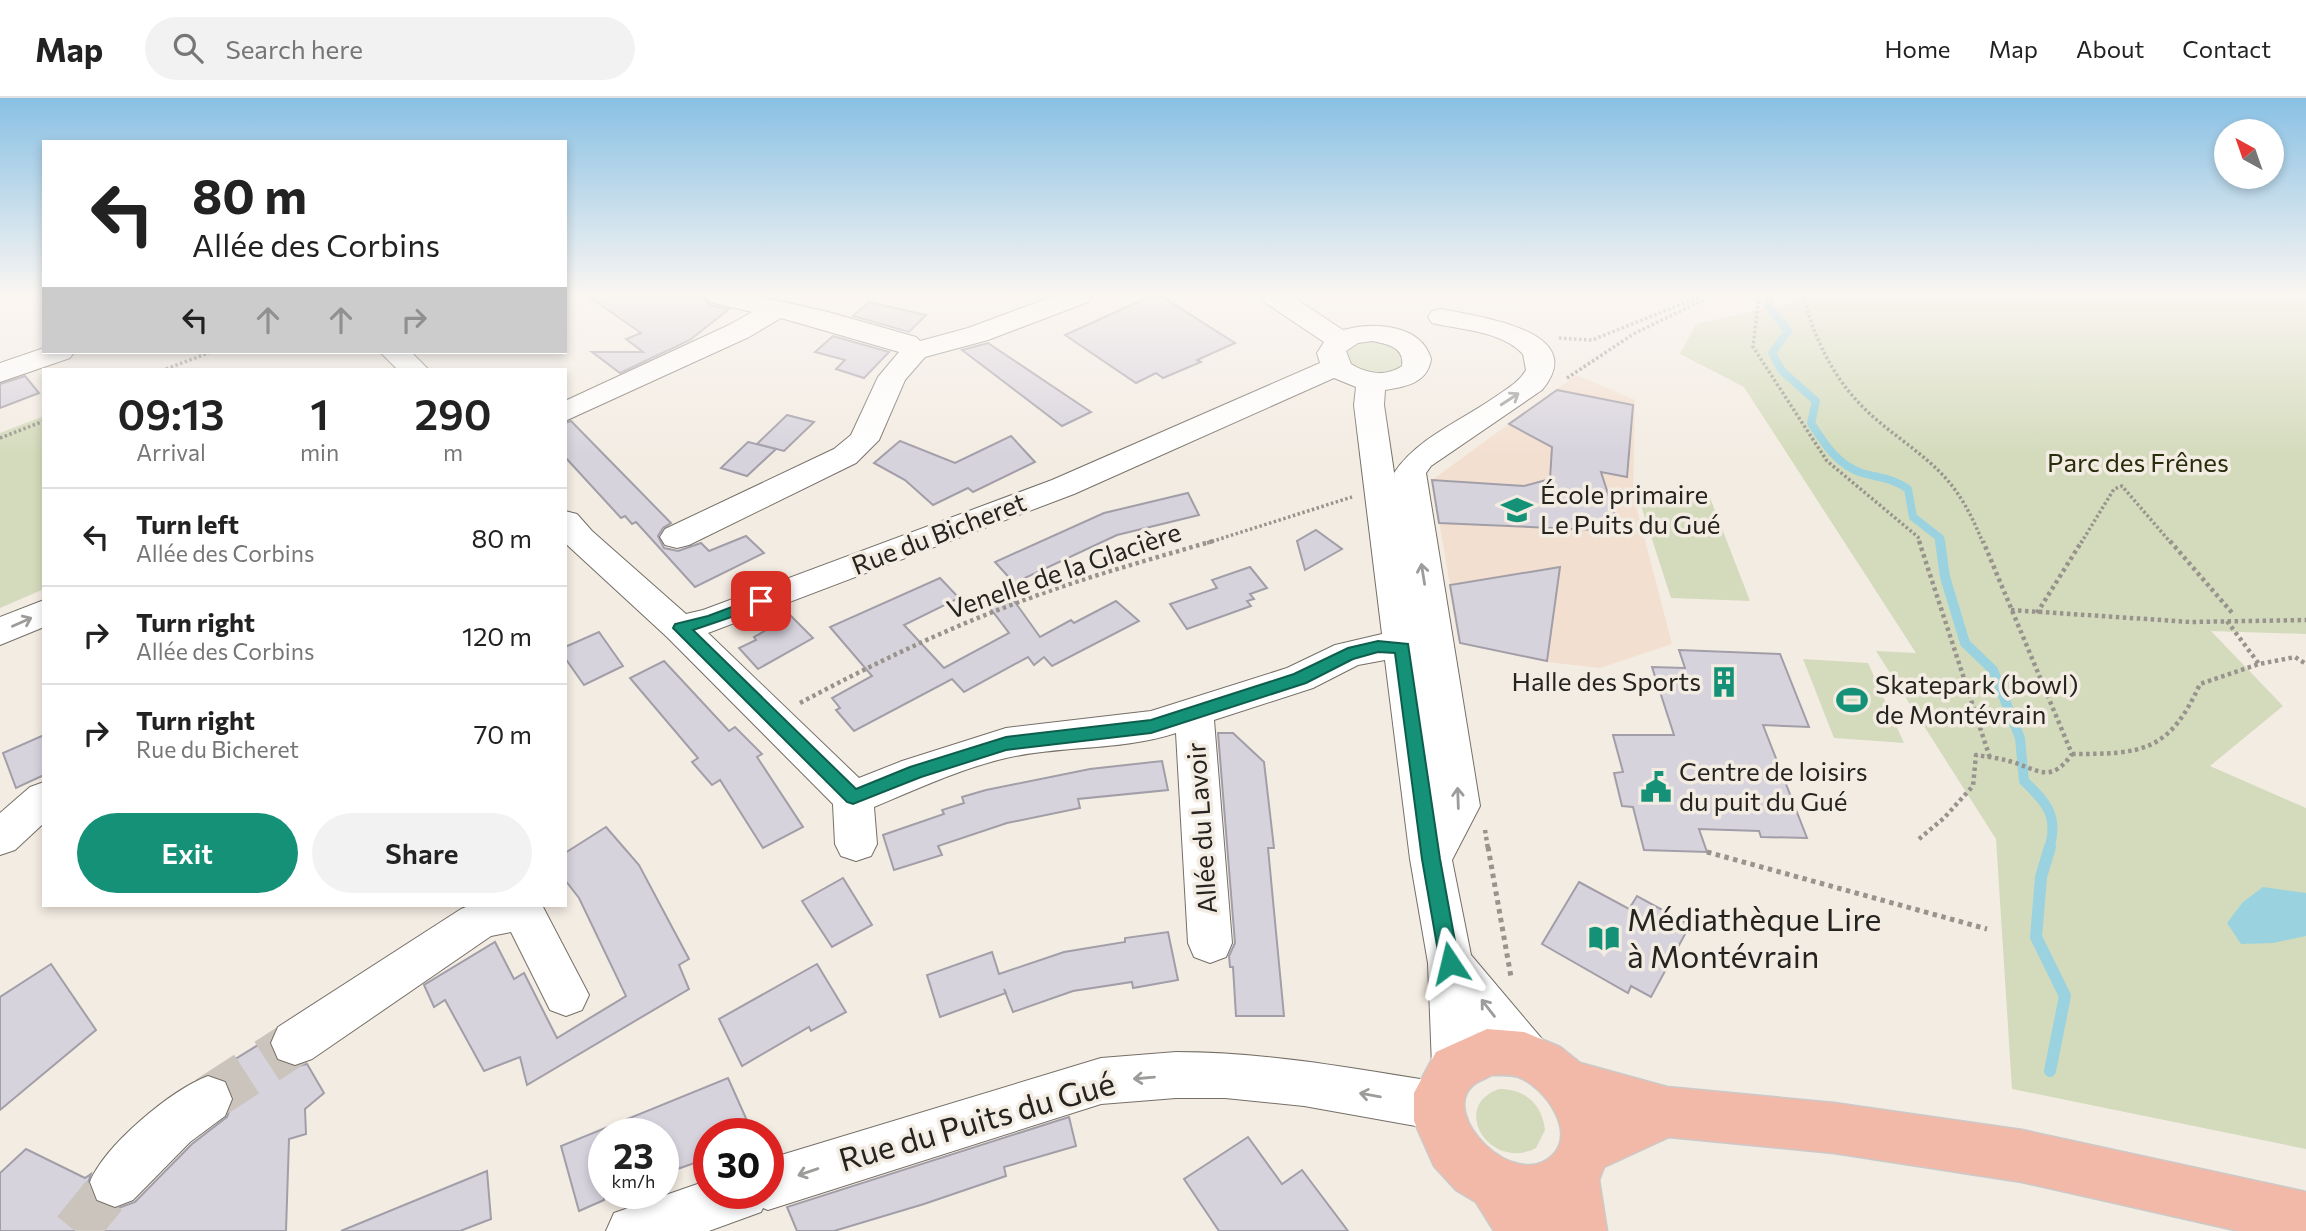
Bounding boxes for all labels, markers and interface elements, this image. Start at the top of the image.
search box [145,17,635,80]
text: Map [35,28,103,69]
icon: search [169,29,207,67]
text: Search here [225,33,363,64]
text: Home [1885,34,1951,63]
text: Map [1989,34,2038,63]
text: About [2076,34,2144,63]
text: Contact [2182,34,2271,63]
north arrow [2214,119,2284,189]
map controls [2214,119,2284,189]
text: 80 m [192,164,307,224]
icon: left [77,168,168,259]
text: Allée des Corbins [192,224,440,264]
icon: left [176,301,214,339]
icon: ahead [249,301,287,339]
icon: ahead [322,301,360,339]
icon: right [395,301,433,339]
text: 09:13 [117,387,225,439]
text: 1 [310,387,329,439]
text: 290 [415,387,492,439]
one-way arrow [1500,392,1519,407]
text: Arrival [136,438,206,466]
text: min [300,438,339,466]
text: m [443,438,463,466]
park label: Parc des Frênes [2047,446,2229,477]
place label: École primaire Le Puits du Gué [1540,478,1720,539]
street label: Rue du Bicheret [847,485,1030,580]
school or university icon: École primaire Le Puits du Gué [1500,493,1534,527]
text: Turn left [136,508,239,539]
street label: Venelle de la Glacière [942,515,1185,624]
icon: left [77,518,115,556]
text: 80 m [472,522,532,553]
text: Allée des Corbins [136,539,314,567]
one-way arrow [1416,563,1429,586]
pin [731,571,791,631]
icon: arrive [742,582,780,620]
text: Turn right [136,606,255,637]
one-way arrow [11,615,32,628]
icon: right [77,616,115,654]
text: 120 m [462,620,532,651]
text: Allée des Corbins [136,637,314,665]
place label: Halle des Sports [1511,665,1701,696]
building icon: Halle des Sports [1707,665,1741,699]
place label: Skatepark (bowl) de Montévrain [1875,668,2078,729]
sports icon: Skatepark (bowl) de Montévrain [1835,683,1869,717]
text: Turn right [136,704,255,735]
icon: right [77,714,115,752]
text: 70 m [474,718,532,749]
text: Rue du Bicheret [136,735,299,763]
street label: Allée du Lavoir [1179,741,1222,915]
place label: Centre de loisirs du puit du Gué [1679,755,1868,816]
public building icon: Centre de loisirs du puit du Gué [1639,770,1673,804]
one-way arrow [1451,787,1464,810]
button: Exit [77,813,298,893]
button: Share [312,813,532,893]
place label: Médiathèque Lire à Montévrain [1627,898,1881,975]
library icon: Médiathèque Lire à Montévrain [1587,921,1621,955]
position arrow [1413,926,1487,1000]
one-way arrow [1481,1000,1496,1018]
street label: Rue du Puits du Gué [834,1062,1119,1179]
one-way arrow [1134,1072,1156,1085]
one-way arrow [1359,1088,1382,1101]
speed limit sign: 30 [693,1118,784,1209]
text: 23 [613,1133,654,1176]
one-way arrow [798,1166,820,1179]
text: km/h [612,1170,655,1192]

